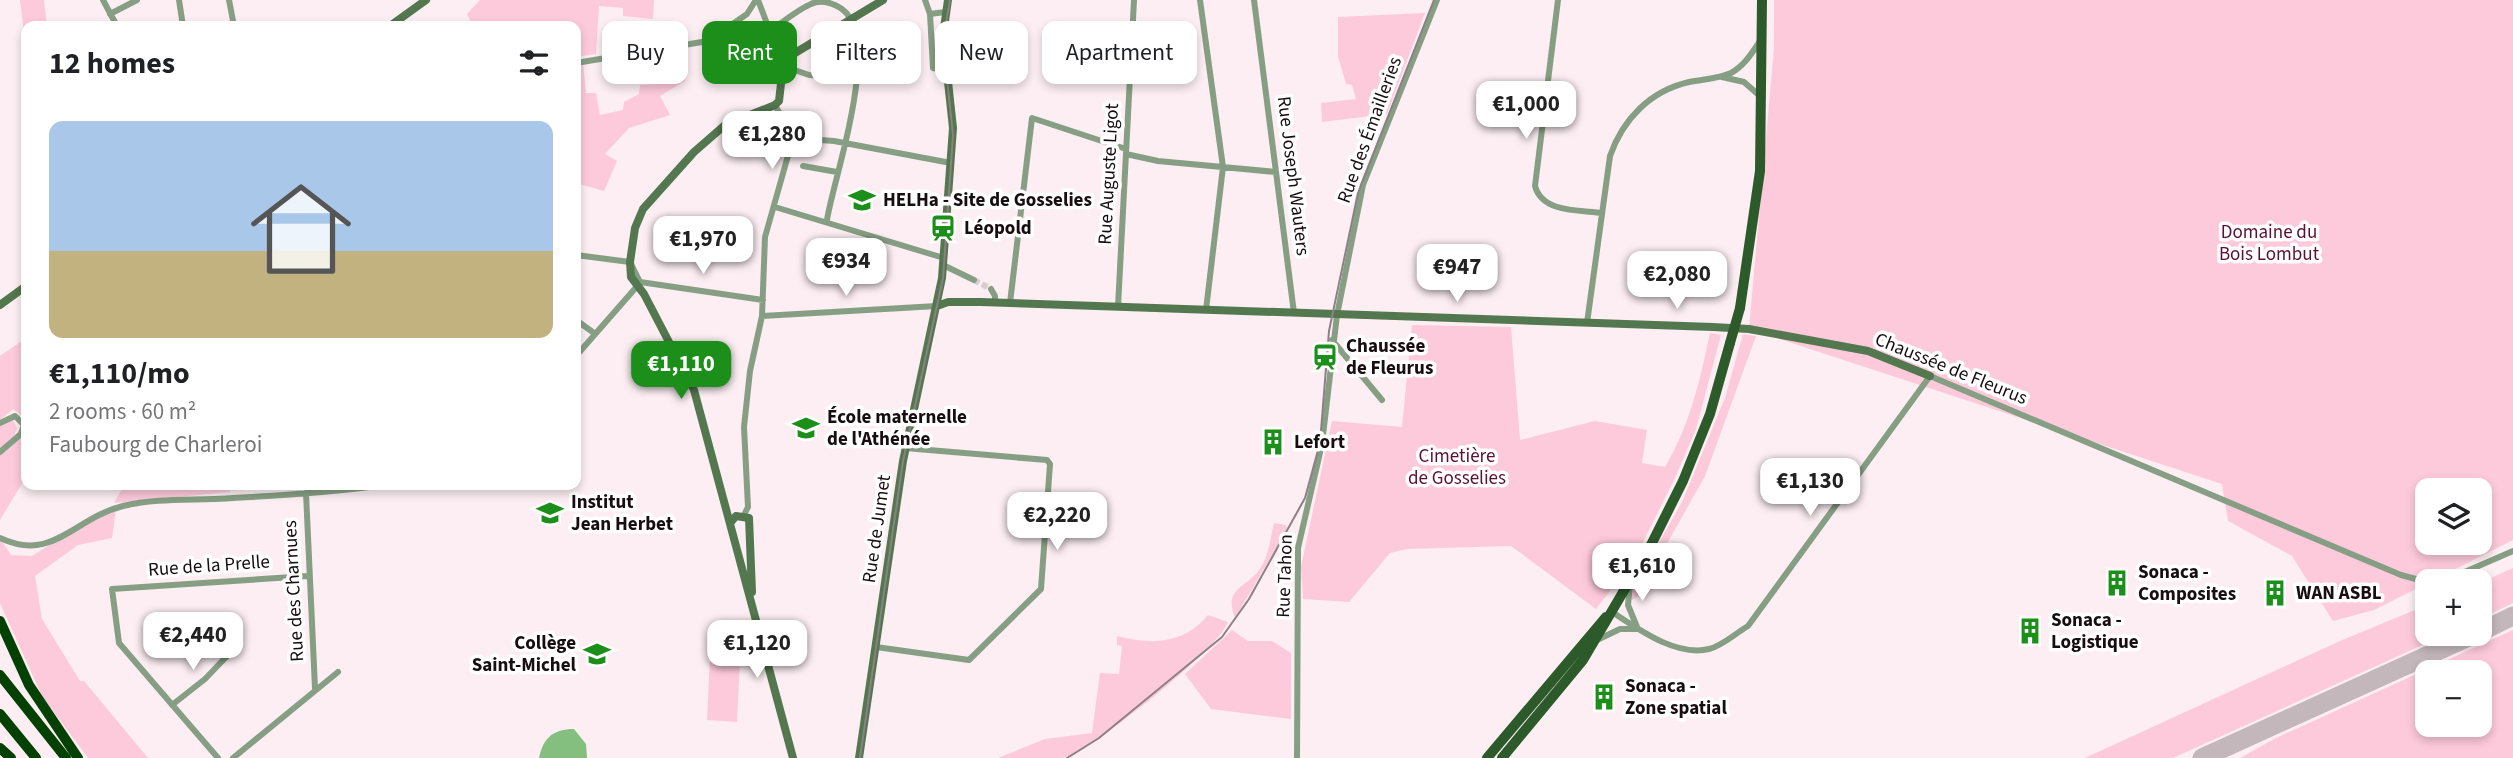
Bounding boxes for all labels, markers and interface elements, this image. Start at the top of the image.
chip: Buy [602,21,688,84]
chip: Rent [702,21,797,84]
chip: Filters [811,21,921,84]
chip: New [935,21,1028,84]
chip: Apartment [1042,21,1197,84]
text: 12 homes [49,42,175,85]
icon: filters [515,44,553,82]
street label: Rue des Émailleries [1331,53,1409,207]
pin: €1,000 [1469,82,1583,141]
text: €1,000 [1492,87,1560,120]
street label: Rue Joseph Wauters [1270,95,1316,257]
street label: Rue Auguste Ligot [1092,102,1126,245]
pin: €1,280 [715,111,829,171]
text: €1,280 [738,117,806,150]
icon: home [238,166,364,292]
school or university icon: HELHa - Site de Gosselies [847,185,877,215]
place label: HELHa - Site de Gosselies [883,187,1092,214]
station icon: Léopold [928,213,958,243]
place label: Léopold [964,215,1032,242]
pin: €1,970 [646,216,760,276]
park label: Domaine du Bois Lombut [2219,219,2320,268]
text: €1,970 [669,222,737,255]
pin: €934 [805,238,887,298]
text: €934 [822,244,870,277]
pin: €947 [1416,244,1498,304]
text: €947 [1433,250,1481,283]
pin: €2,080 [1620,252,1734,311]
text: €2,080 [1643,257,1711,290]
street label: Chaussée de Fleurus [1871,326,2031,412]
place label: Chaussée de Fleurus [1346,333,1433,382]
pin: €1,110 [624,342,738,401]
station icon: Chaussée de Fleurus [1310,342,1340,372]
text: €1,110 [647,347,715,380]
text: €1,110/mo [49,352,190,395]
text: 2 rooms · 60 m² [49,395,196,428]
place label: École maternelle de l'Athénée [827,404,967,453]
school or university icon: École maternelle de l'Athénée [791,413,821,443]
building icon: Lefort [1258,427,1288,457]
text: Faubourg de Charleroi [49,428,262,461]
place label: Lefort [1294,429,1345,456]
park label: Cimetière de Gosselies [1408,443,1506,492]
pin: €1,130 [1753,458,1867,518]
text: €1,130 [1776,464,1844,497]
street label: Rue de Jumet [856,473,898,585]
map controls [2415,478,2492,737]
button: layers [2415,478,2492,555]
place label: Institut Jean Herbet [571,489,673,538]
pin: €2,220 [1000,492,1114,552]
school or university icon: Institut Jean Herbet [535,498,565,528]
text: €2,220 [1023,498,1091,531]
street label: Rue des Charnues [277,520,311,662]
street label: Rue Tahon [1270,534,1300,618]
pin: €1,610 [1585,544,1699,603]
street label: Rue de la Prelle [147,548,271,584]
text: €1,610 [1608,549,1676,582]
place label: Sonaca - Composites [2138,559,2236,608]
building icon: Sonaca - Composites [2102,568,2132,598]
button: + [2415,569,2492,646]
building icon: WAN ASBL [2260,578,2290,608]
place label: WAN ASBL [2296,580,2382,607]
place label: Sonaca - Logistique [2051,607,2139,656]
pin: €2,440 [136,612,250,672]
building icon: Sonaca - Logistique [2015,616,2045,646]
text: €2,440 [159,618,227,651]
pin: €1,120 [700,620,814,680]
text: €1,120 [723,626,791,659]
place label: Collège Saint-Michel [472,630,577,679]
school or university icon: Collège Saint-Michel [582,639,612,669]
button: − [2415,660,2492,737]
place label: Sonaca - Zone spatial [1625,673,1727,722]
building icon: Sonaca - Zone spatial [1589,682,1619,712]

